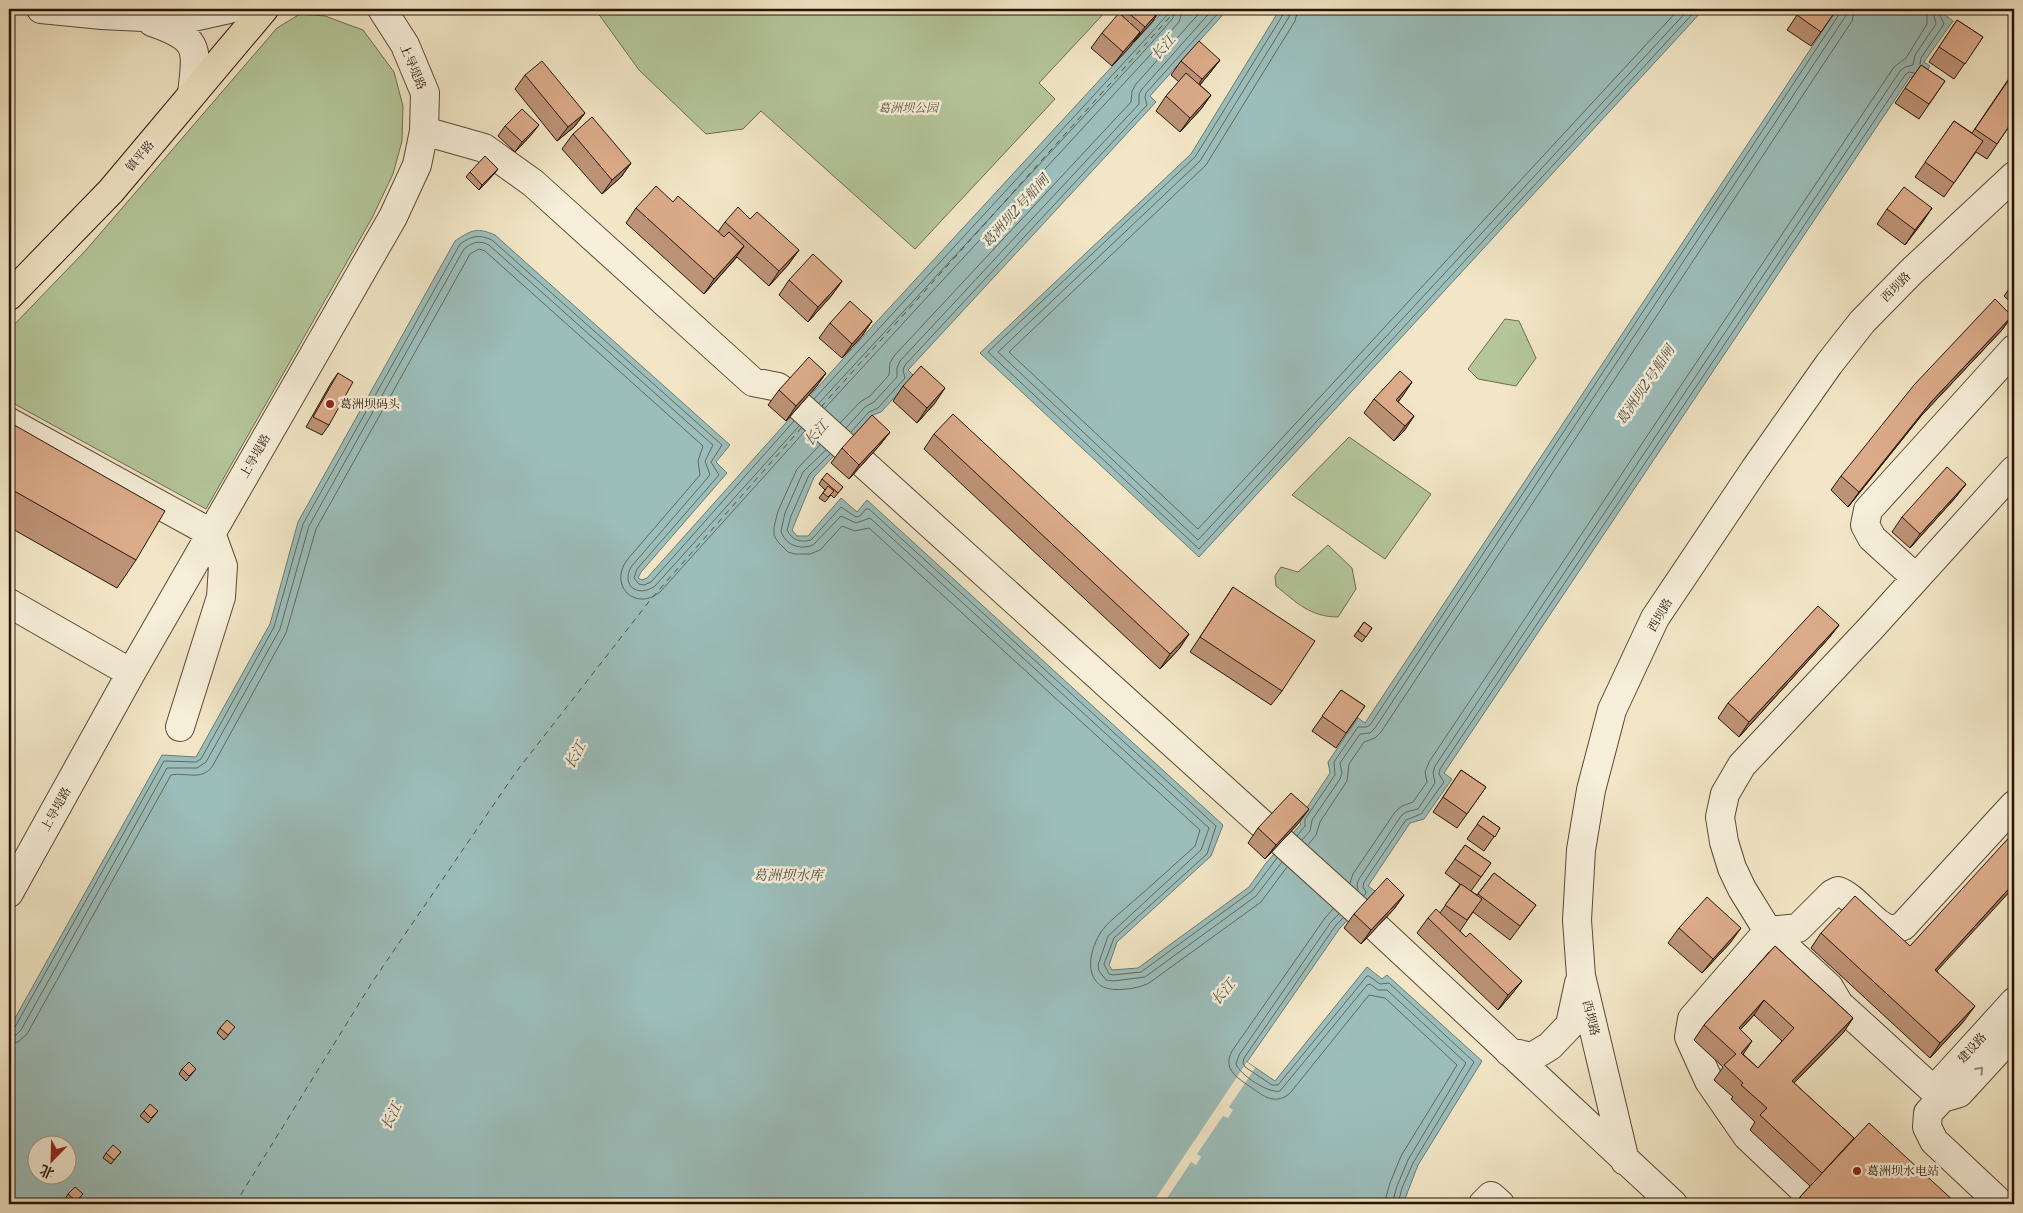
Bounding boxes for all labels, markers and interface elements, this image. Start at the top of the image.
water label: 长江 [1147,29,1180,63]
street label: 上导堤路 [397,42,430,92]
park label: 葛洲坝公园 [878,100,940,115]
street label: 镇平路 [122,137,157,174]
water label: 葛洲坝2号船闸 [977,169,1054,251]
street label: 西坝路 [1878,268,1914,305]
water label: 葛洲坝2号船闸 [1612,340,1679,428]
place label: 葛洲坝码头 [340,396,400,411]
marker: 葛洲坝码头 [324,398,336,410]
water label: 长江 [800,415,833,449]
street label: 上导堤路 [236,431,273,480]
street label: 西坝路 [1644,595,1675,634]
water label: 长江 [560,737,591,772]
street label: 上导堤路 [37,784,74,833]
water label: 葛洲坝水库 [753,866,825,884]
water label: 长江 [1207,974,1240,1008]
street label: 西坝路 [1580,999,1603,1037]
street label: 建设路 [1954,1029,1989,1066]
one-way arrow [1974,1067,1983,1076]
water label: 长江 [377,1098,406,1133]
north arrow [28,1136,78,1186]
text: 北 [37,1161,57,1183]
place label: 葛洲坝水电站 [1867,1163,1939,1178]
marker: 葛洲坝水电站 [1851,1165,1863,1177]

